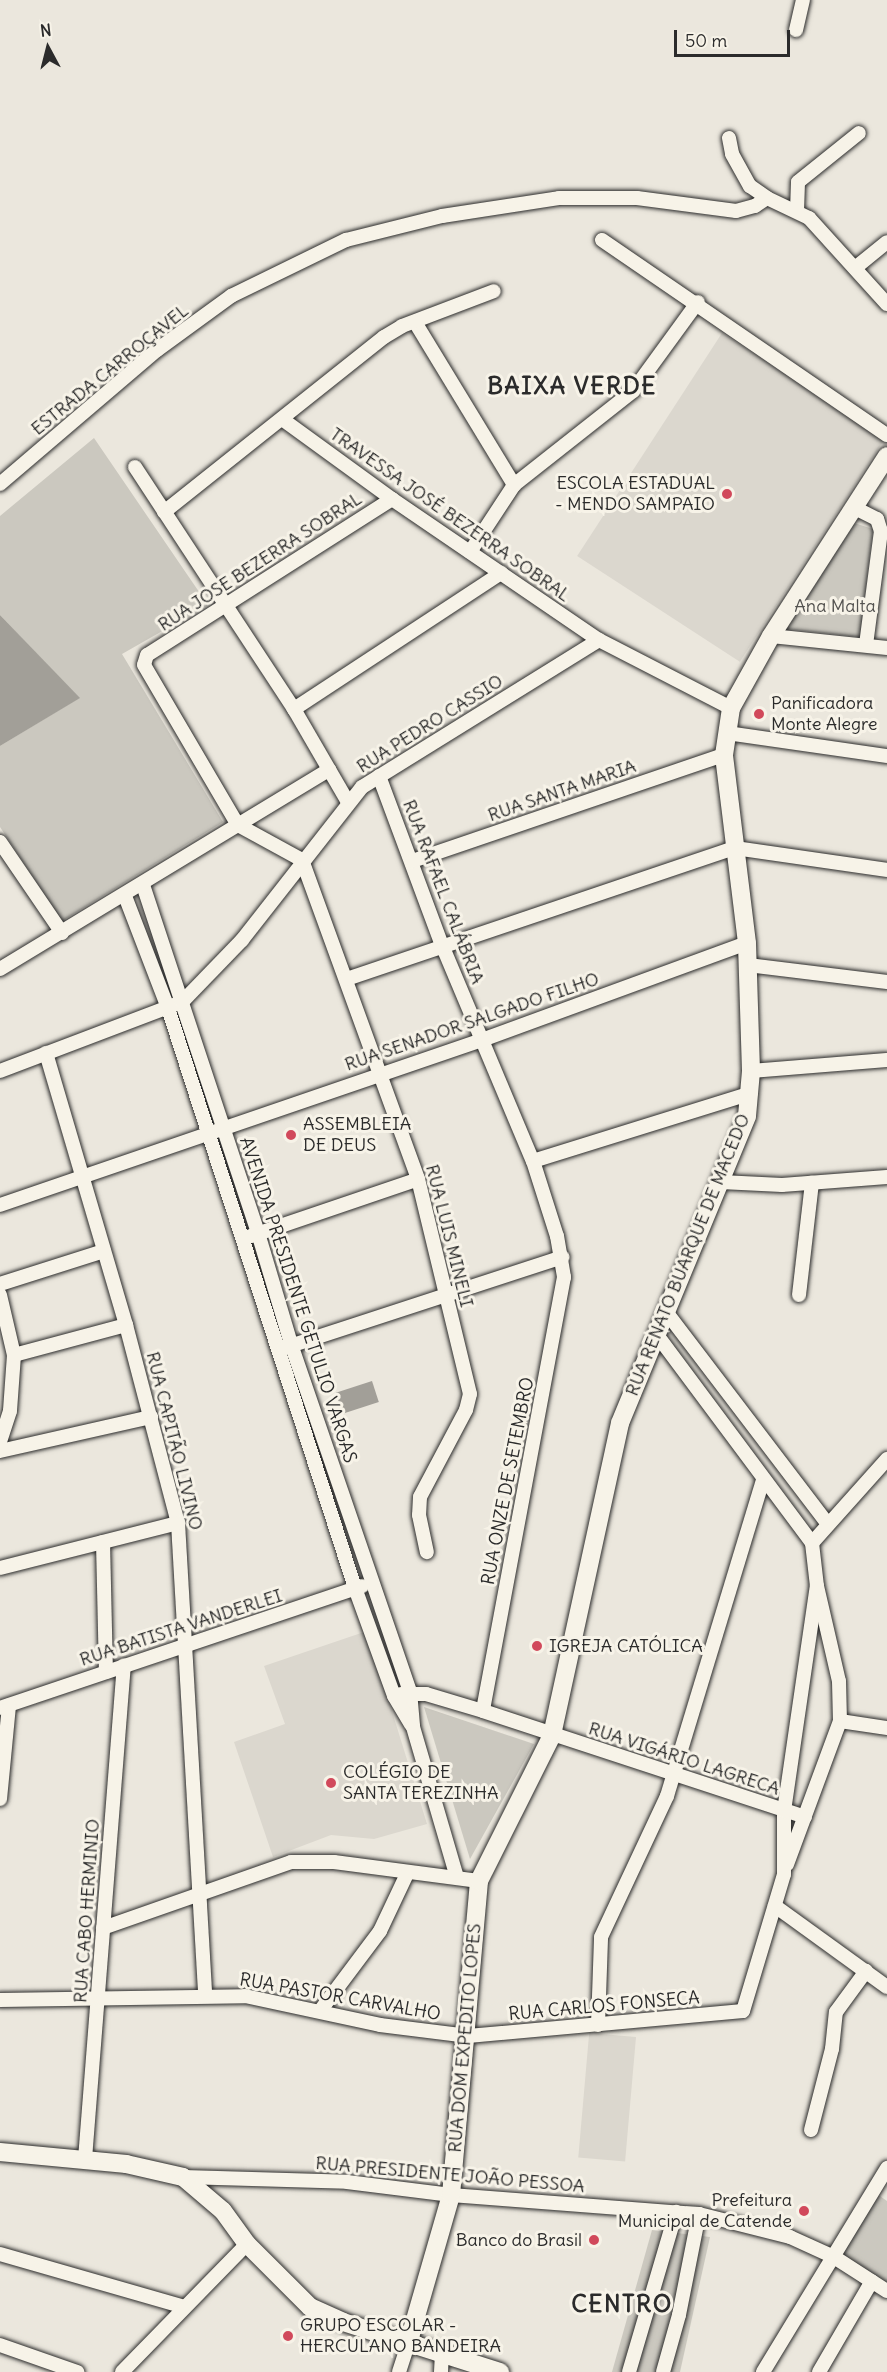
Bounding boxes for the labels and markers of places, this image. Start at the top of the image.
place label: ESCOLA ESTADUAL - MENDO SAMPAIO [555,473,715,516]
marker: ESCOLA ESTADUAL - MENDO SAMPAIO [720,487,734,501]
place label: Panificadora Monte Alegre [771,693,878,736]
marker: Panificadora Monte Alegre [752,707,766,721]
place label: ASSEMBLEIA DE DEUS [303,1114,411,1156]
marker: ASSEMBLEIA DE DEUS [284,1128,298,1142]
place label: IGREJA CATÓLICA [549,1635,703,1657]
marker: IGREJA CATÓLICA [530,1639,544,1653]
place label: COLÉGIO DE SANTA TEREZINHA [343,1762,499,1804]
marker: COLÉGIO DE SANTA TEREZINHA [324,1776,338,1790]
place label: Prefeitura Municipal de Catende [618,2190,792,2232]
marker: Prefeitura Municipal de Catende [797,2204,811,2218]
place label: Banco do Brasil [456,2229,582,2251]
marker: Banco do Brasil [587,2233,601,2247]
place label: GRUPO ESCOLAR - HERCULANO BANDEIRA [300,2315,501,2358]
marker: GRUPO ESCOLAR - HERCULANO BANDEIRA [281,2329,295,2343]

